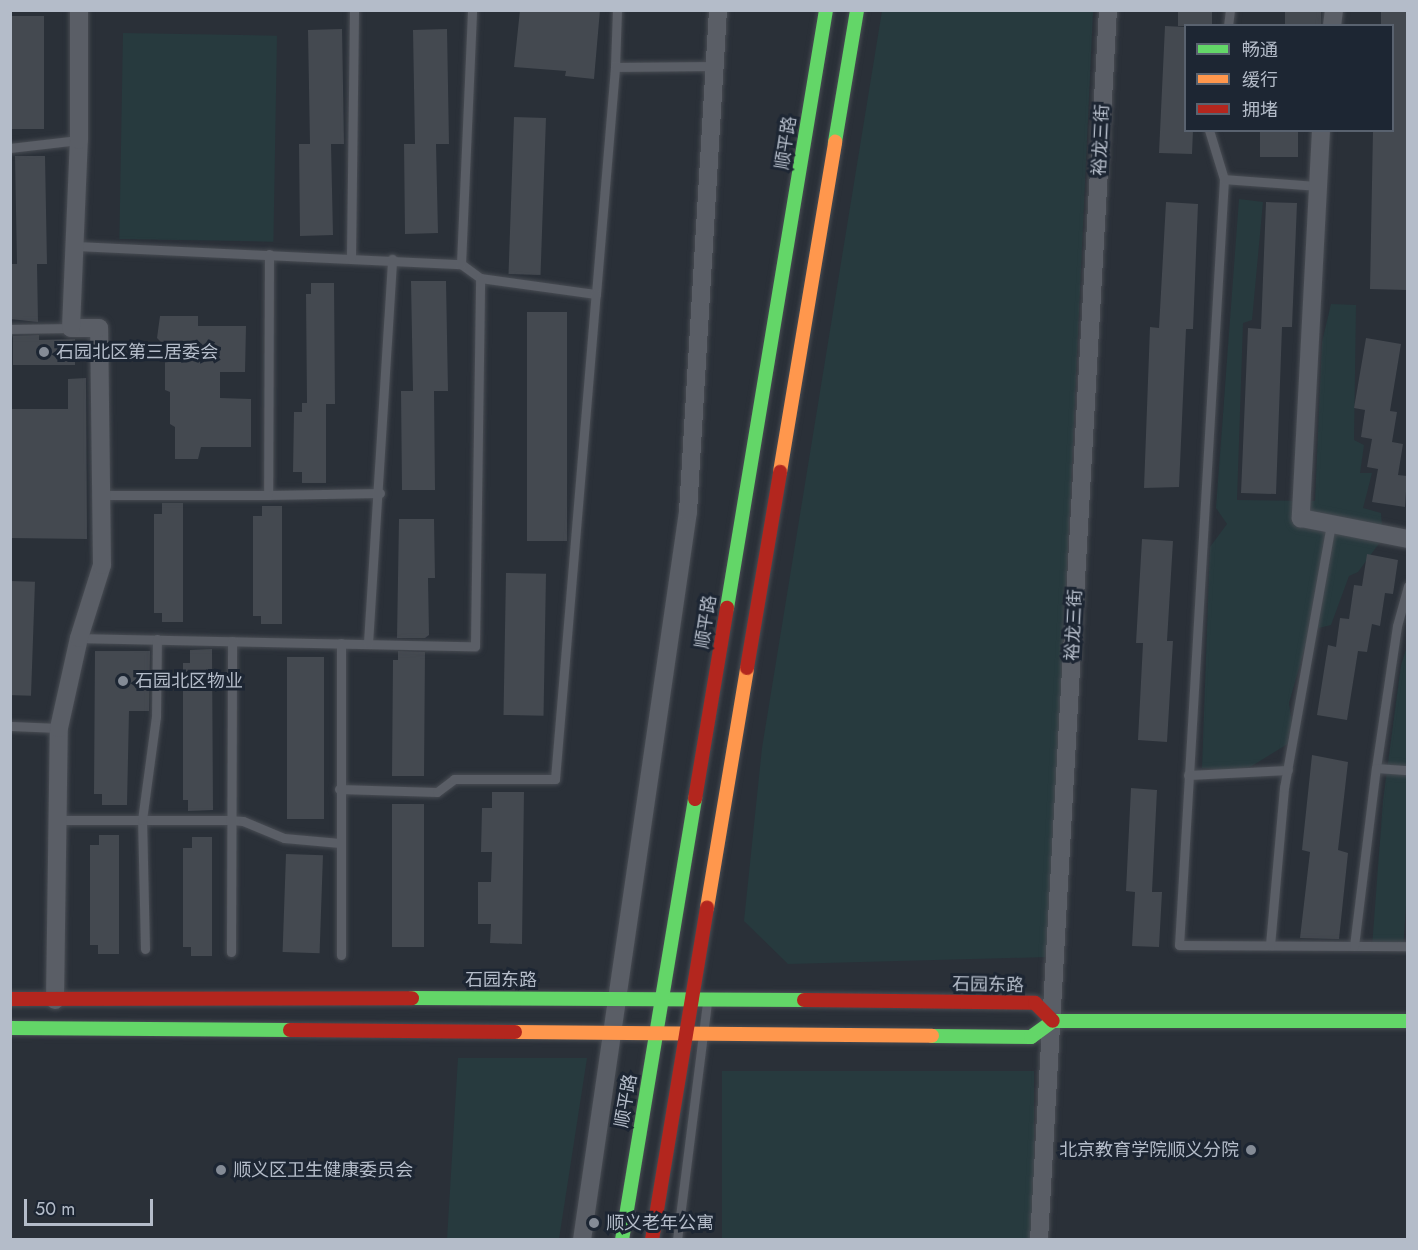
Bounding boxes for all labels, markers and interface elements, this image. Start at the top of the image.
legend [1184,24,1394,132]
text: 畅通 [1242,37,1278,63]
text: 缓行 [1242,67,1278,93]
text: 拥堵 [1242,97,1278,123]
street label: 裕龙三街 [1088,103,1114,177]
street label: 顺平路 [771,115,801,171]
place label: 石园北区第三居委会 [56,341,218,363]
marker: 石园北区第三居委会 [37,345,51,359]
street label: 裕龙三街 [1061,588,1087,662]
street label: 顺平路 [691,594,721,650]
place label: 石园北区物业 [135,670,243,692]
marker: 石园北区物业 [116,674,130,688]
street label: 石园东路 [465,969,537,991]
street label: 石园东路 [952,974,1024,996]
street label: 顺平路 [611,1073,641,1129]
place label: 北京教育学院顺义分院 [1059,1139,1239,1161]
marker: 北京教育学院顺义分院 [1244,1143,1258,1157]
place label: 顺义区卫生健康委员会 [233,1159,413,1181]
marker: 顺义区卫生健康委员会 [214,1163,228,1177]
scale bar [27,1187,156,1225]
text: 50 m [35,1196,75,1222]
place label: 顺义老年公寓 [606,1212,714,1234]
marker: 顺义老年公寓 [587,1216,601,1230]

